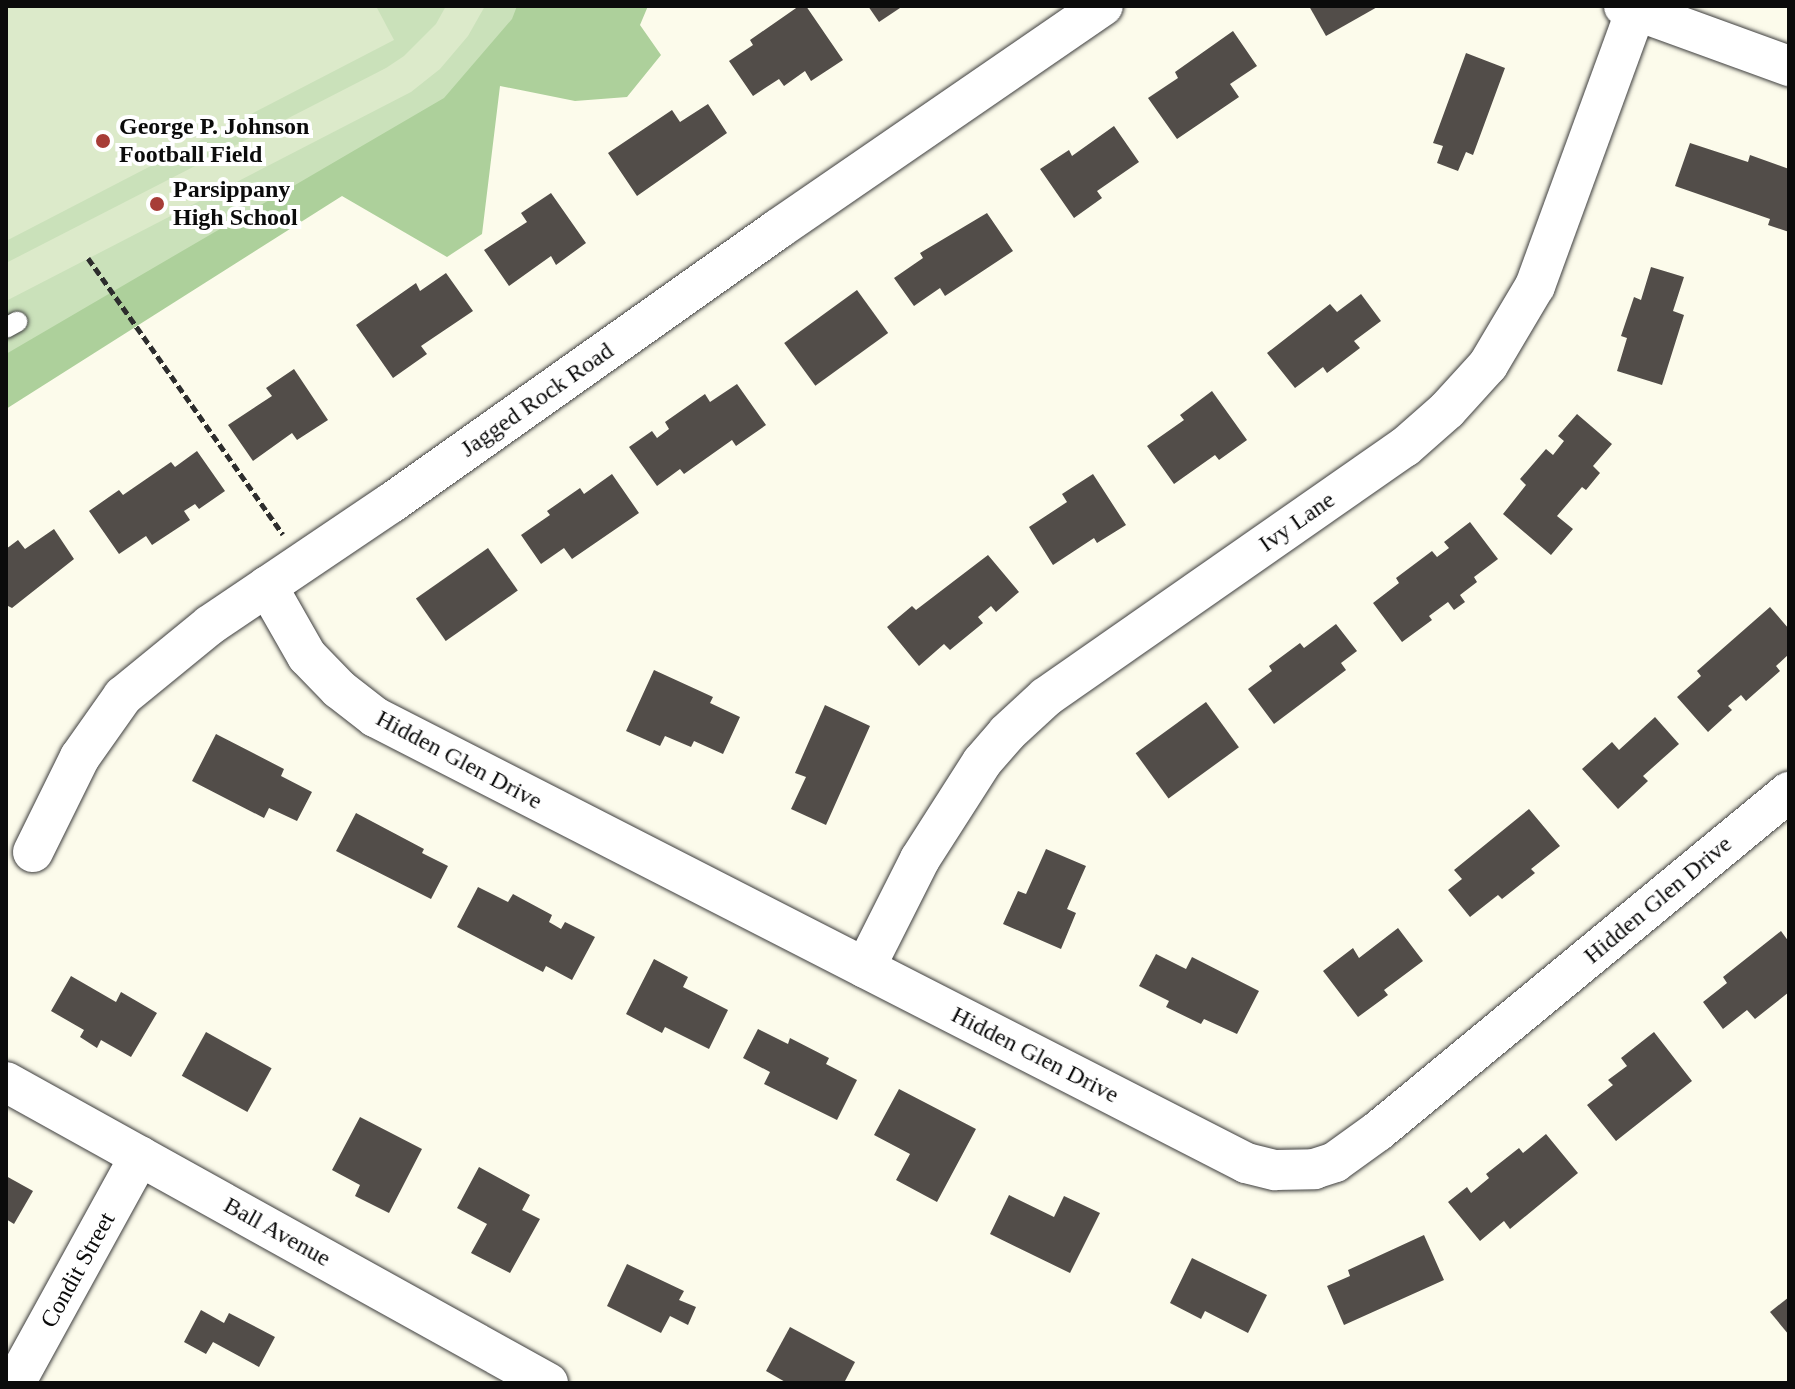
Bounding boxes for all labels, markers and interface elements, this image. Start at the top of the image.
place label: George P. Johnson Football Field [119,113,309,169]
marker: George P. Johnson Football Field [94,132,112,150]
place label: Parsippany High School [173,176,298,232]
marker: Parsippany High School [148,195,166,213]
street label: Jagged Rock Road [455,337,619,463]
street label: Ivy Lane [1254,486,1340,558]
street label: Hidden Glen Drive [371,704,547,816]
street label: Hidden Glen Drive [1578,830,1738,970]
street label: Hidden Glen Drive [947,1000,1123,1110]
street label: Ball Avenue [218,1191,336,1273]
street label: Condit Street [35,1207,121,1333]

